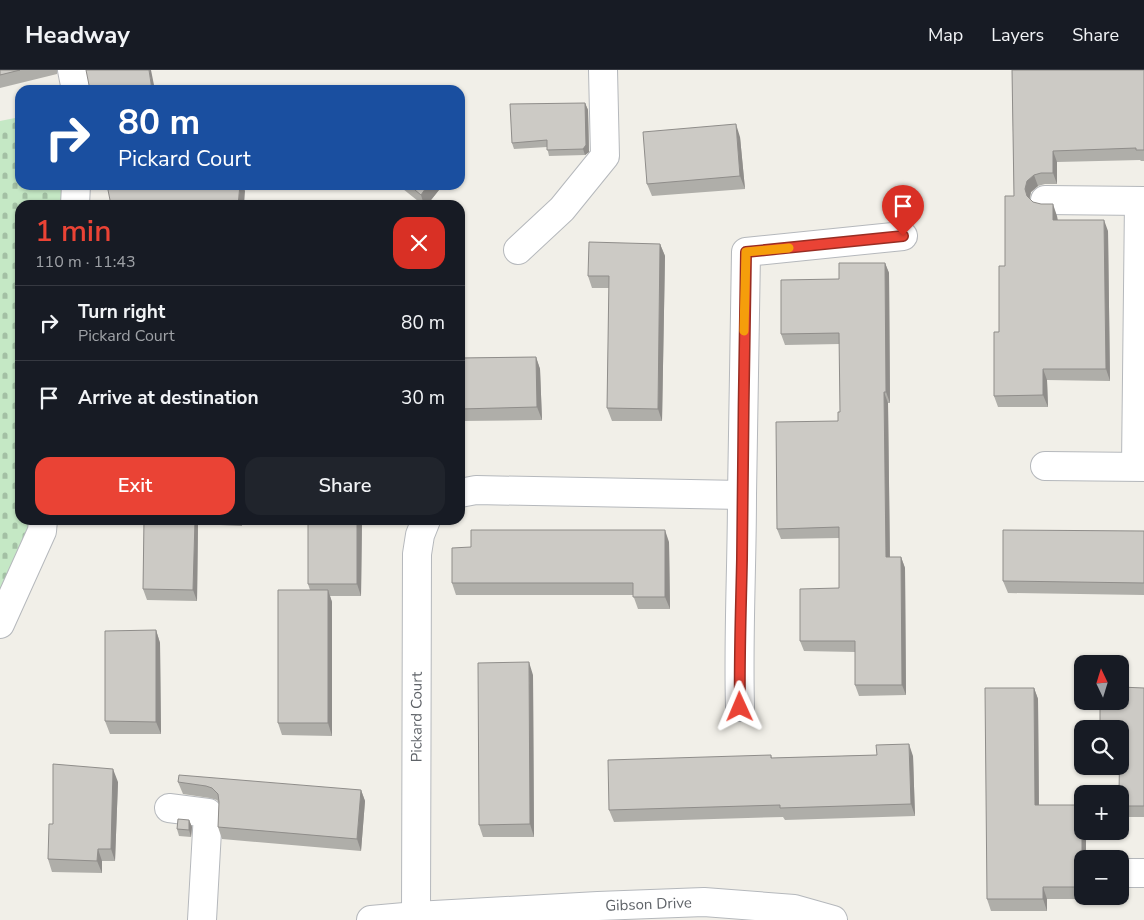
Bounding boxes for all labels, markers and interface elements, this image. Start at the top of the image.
text: Headway [25,19,130,51]
text: Map [928,23,963,47]
text: Layers [991,23,1044,47]
text: Share [1072,23,1119,47]
text: 80 m [118,99,200,146]
icon: right [35,105,100,170]
text: Pickard Court [118,144,251,174]
pin [882,185,924,236]
icon: arrive [889,192,917,220]
text: 1 min [35,211,111,252]
button: close [393,217,445,269]
text: 110 m · 11:43 [35,251,136,273]
text: Turn right [78,299,165,325]
icon: right [35,309,63,337]
text: 80 m [401,310,445,336]
text: Pickard Court [78,325,175,347]
icon: arrive [35,384,63,412]
text: Arrive at destination [78,385,259,411]
text: 30 m [401,385,445,411]
button: Exit [35,457,235,515]
button: Share [245,457,445,515]
north arrow [1074,655,1129,710]
map controls [1074,655,1129,905]
street label: Pickard Court [406,671,427,762]
position arrow [713,680,765,732]
button: search [1074,720,1129,775]
button: + [1074,785,1129,840]
button: − [1074,850,1129,905]
street label: Gibson Drive [605,892,692,916]

